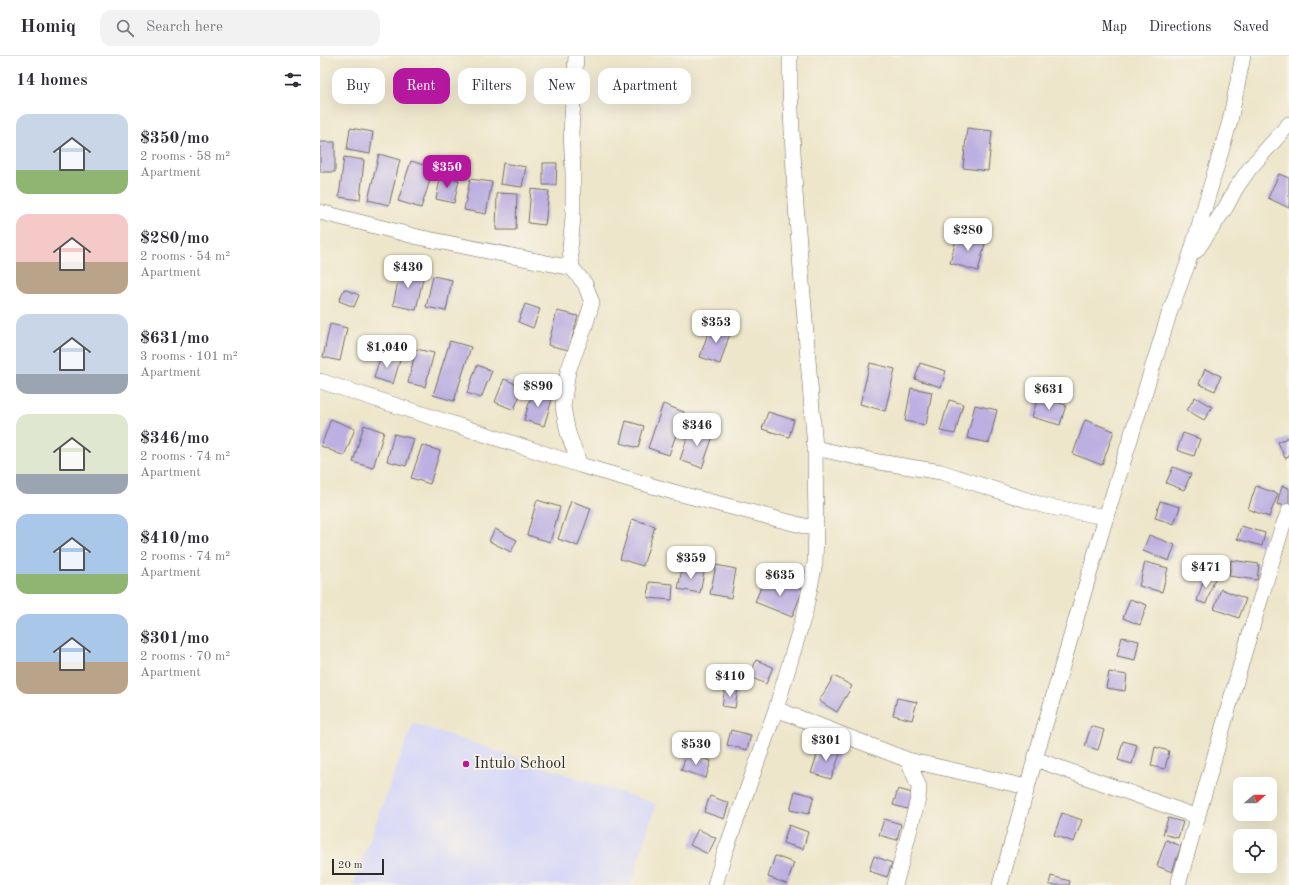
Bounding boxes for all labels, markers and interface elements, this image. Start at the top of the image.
search box [100,10,380,46]
icon: search [114,17,136,39]
text: Homiq [20,18,76,37]
text: Search here [146,20,223,35]
text: Map [1101,20,1127,34]
text: Directions [1149,20,1211,34]
text: Saved [1233,20,1269,34]
chip: Buy [332,68,385,104]
chip: Rent [393,68,450,104]
chip: Filters [458,68,526,104]
chip: New [534,68,590,104]
chip: Apartment [598,68,691,104]
icon: filters [282,69,304,91]
text: 14 homes [16,72,88,89]
icon: home [48,130,96,178]
text: $350/mo [140,130,209,147]
text: 2 rooms · 58 m² [140,150,230,163]
pin: $350 [423,155,471,189]
text: $350 [432,161,462,174]
text: Apartment [140,166,201,179]
pin: $280 [944,218,992,252]
text: $280 [953,224,983,237]
icon: home [48,230,96,278]
text: $280/mo [140,230,209,247]
text: 2 rooms · 54 m² [140,250,230,263]
pin: $430 [384,255,432,289]
text: $430 [393,261,423,274]
text: Apartment [140,266,201,279]
pin: $353 [692,310,740,344]
text: $353 [701,316,731,329]
icon: home [48,330,96,378]
text: $631/mo [140,330,209,347]
pin: $1,040 [354,335,420,369]
text: $1,040 [366,341,408,354]
text: 3 rooms · 101 m² [140,350,238,363]
text: Apartment [140,366,201,379]
pin: $890 [514,374,562,408]
pin: $631 [1025,377,1073,411]
text: $890 [523,380,553,393]
text: $631 [1034,383,1064,396]
pin: $346 [673,413,721,447]
text: $346 [682,419,712,432]
icon: home [48,430,96,478]
text: $346/mo [140,430,209,447]
text: 2 rooms · 74 m² [140,450,230,463]
text: Apartment [140,466,201,479]
icon: home [48,530,96,578]
text: $410/mo [140,530,209,547]
pin: $359 [667,546,715,580]
text: 2 rooms · 74 m² [140,550,230,563]
text: $359 [676,552,706,565]
pin: $471 [1182,555,1230,589]
text: $471 [1191,561,1221,574]
pin: $635 [756,563,804,597]
text: Apartment [140,566,201,579]
text: $635 [765,569,795,582]
icon: home [48,630,96,678]
text: $301/mo [140,630,209,647]
text: 2 rooms · 70 m² [140,650,230,663]
pin: $410 [706,664,754,698]
text: Apartment [140,666,201,679]
text: $410 [715,670,745,683]
pin: $301 [802,728,850,762]
pin: $530 [672,732,720,766]
text: $301 [811,734,841,747]
text: $530 [681,738,711,751]
place label: Intulo School [474,756,566,772]
marker: Intulo School [461,759,471,769]
north arrow [1233,777,1277,821]
map controls [1233,777,1277,873]
button: locate [1233,829,1277,873]
scale bar [332,857,384,876]
text: 20 m [338,860,363,871]

